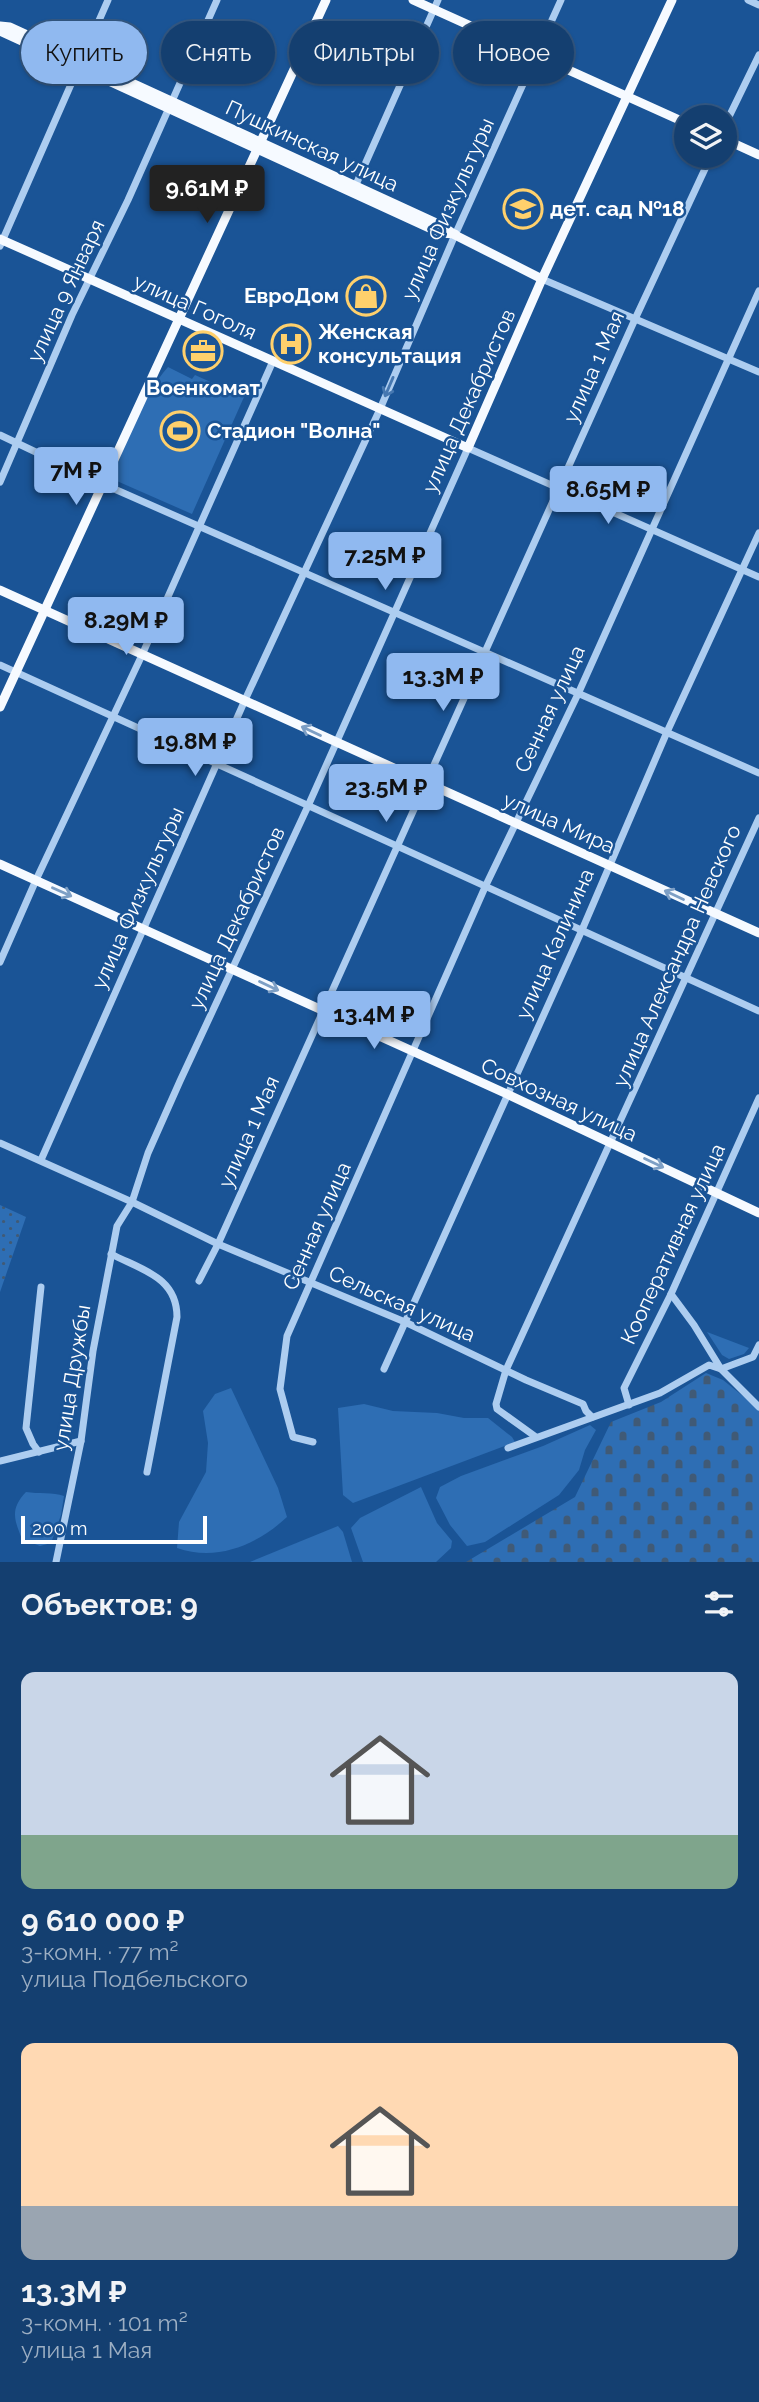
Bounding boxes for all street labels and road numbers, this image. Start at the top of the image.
street label: Пушкинская улица [222,95,403,197]
street label: улица Физкультуры [396,114,499,304]
street label: улица 9 Января [22,215,110,366]
street label: улица Гоголя [130,268,261,345]
street label: улица Декабристов [417,305,520,497]
street label: улица 1 Мая [558,307,629,427]
street label: Сенная улица [509,641,590,776]
street label: улица Мира [499,787,619,858]
street label: улица Физкультуры [86,803,189,993]
street label: улица Александра Невского [607,821,746,1091]
street label: улица Декабристов [183,822,290,1013]
street label: улица Калинина [510,865,599,1023]
street label: Совхозная улица [477,1052,641,1147]
street label: улица 1 Мая [213,1072,284,1192]
street label: Кооперативная улица [615,1139,730,1348]
street label: Сенная улица [277,1158,356,1294]
street label: Сельская улица [325,1260,479,1347]
street label: улица Дружбы [48,1303,95,1453]

